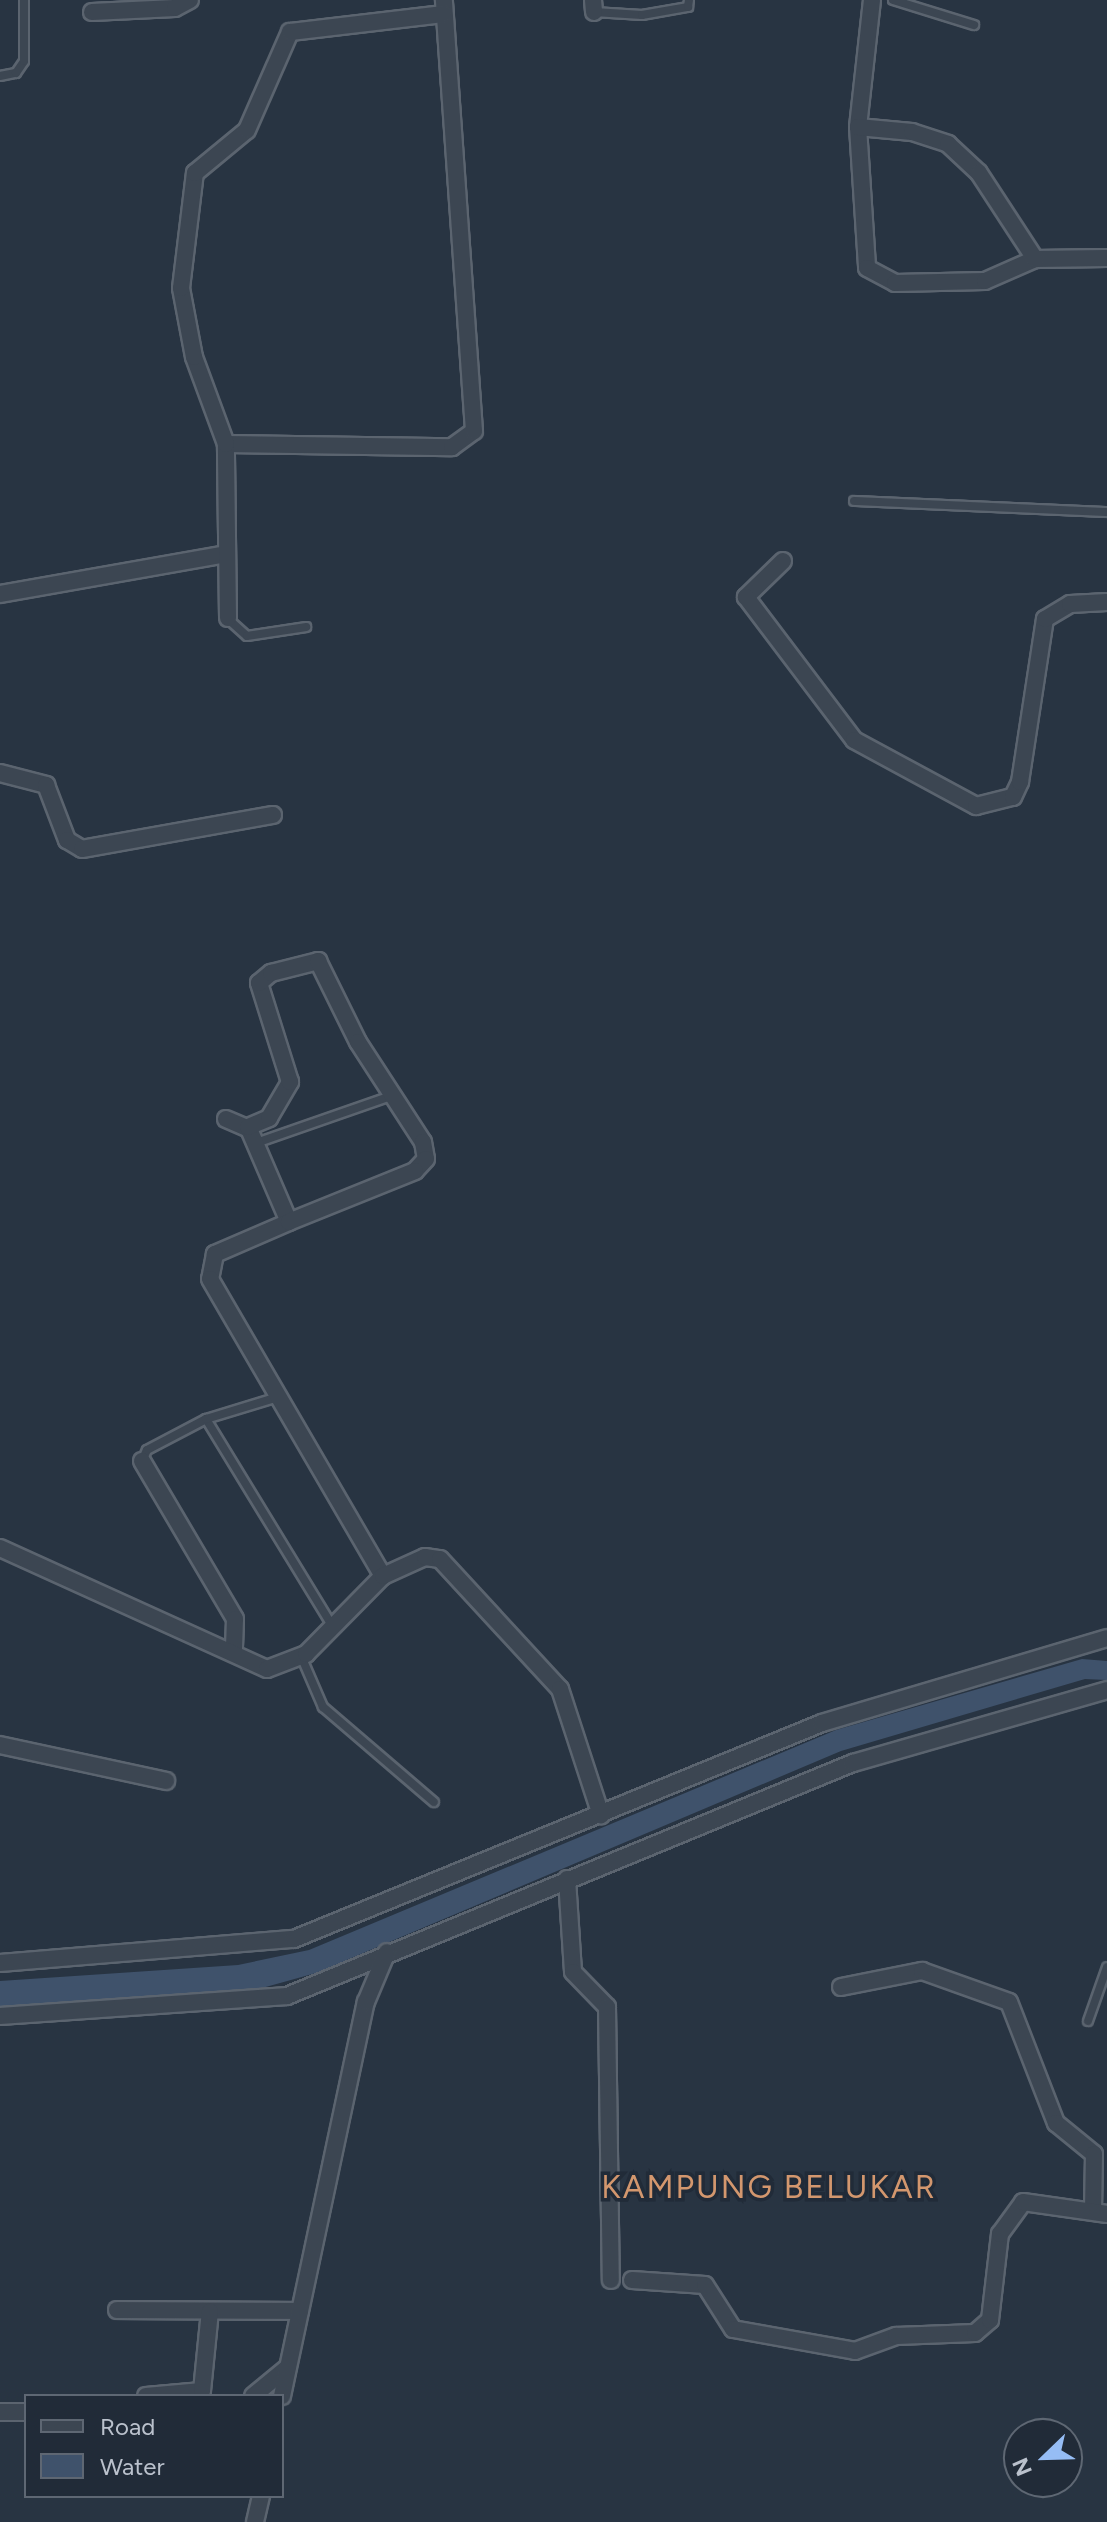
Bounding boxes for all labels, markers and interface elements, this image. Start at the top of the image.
district label: KAMPUNG BELUKAR [601,2168,937,2206]
legend [24,2394,284,2498]
text: Road [100,2412,155,2441]
north arrow [1003,2418,1083,2498]
text: Water [100,2452,165,2481]
text: N [1007,2454,1038,2480]

